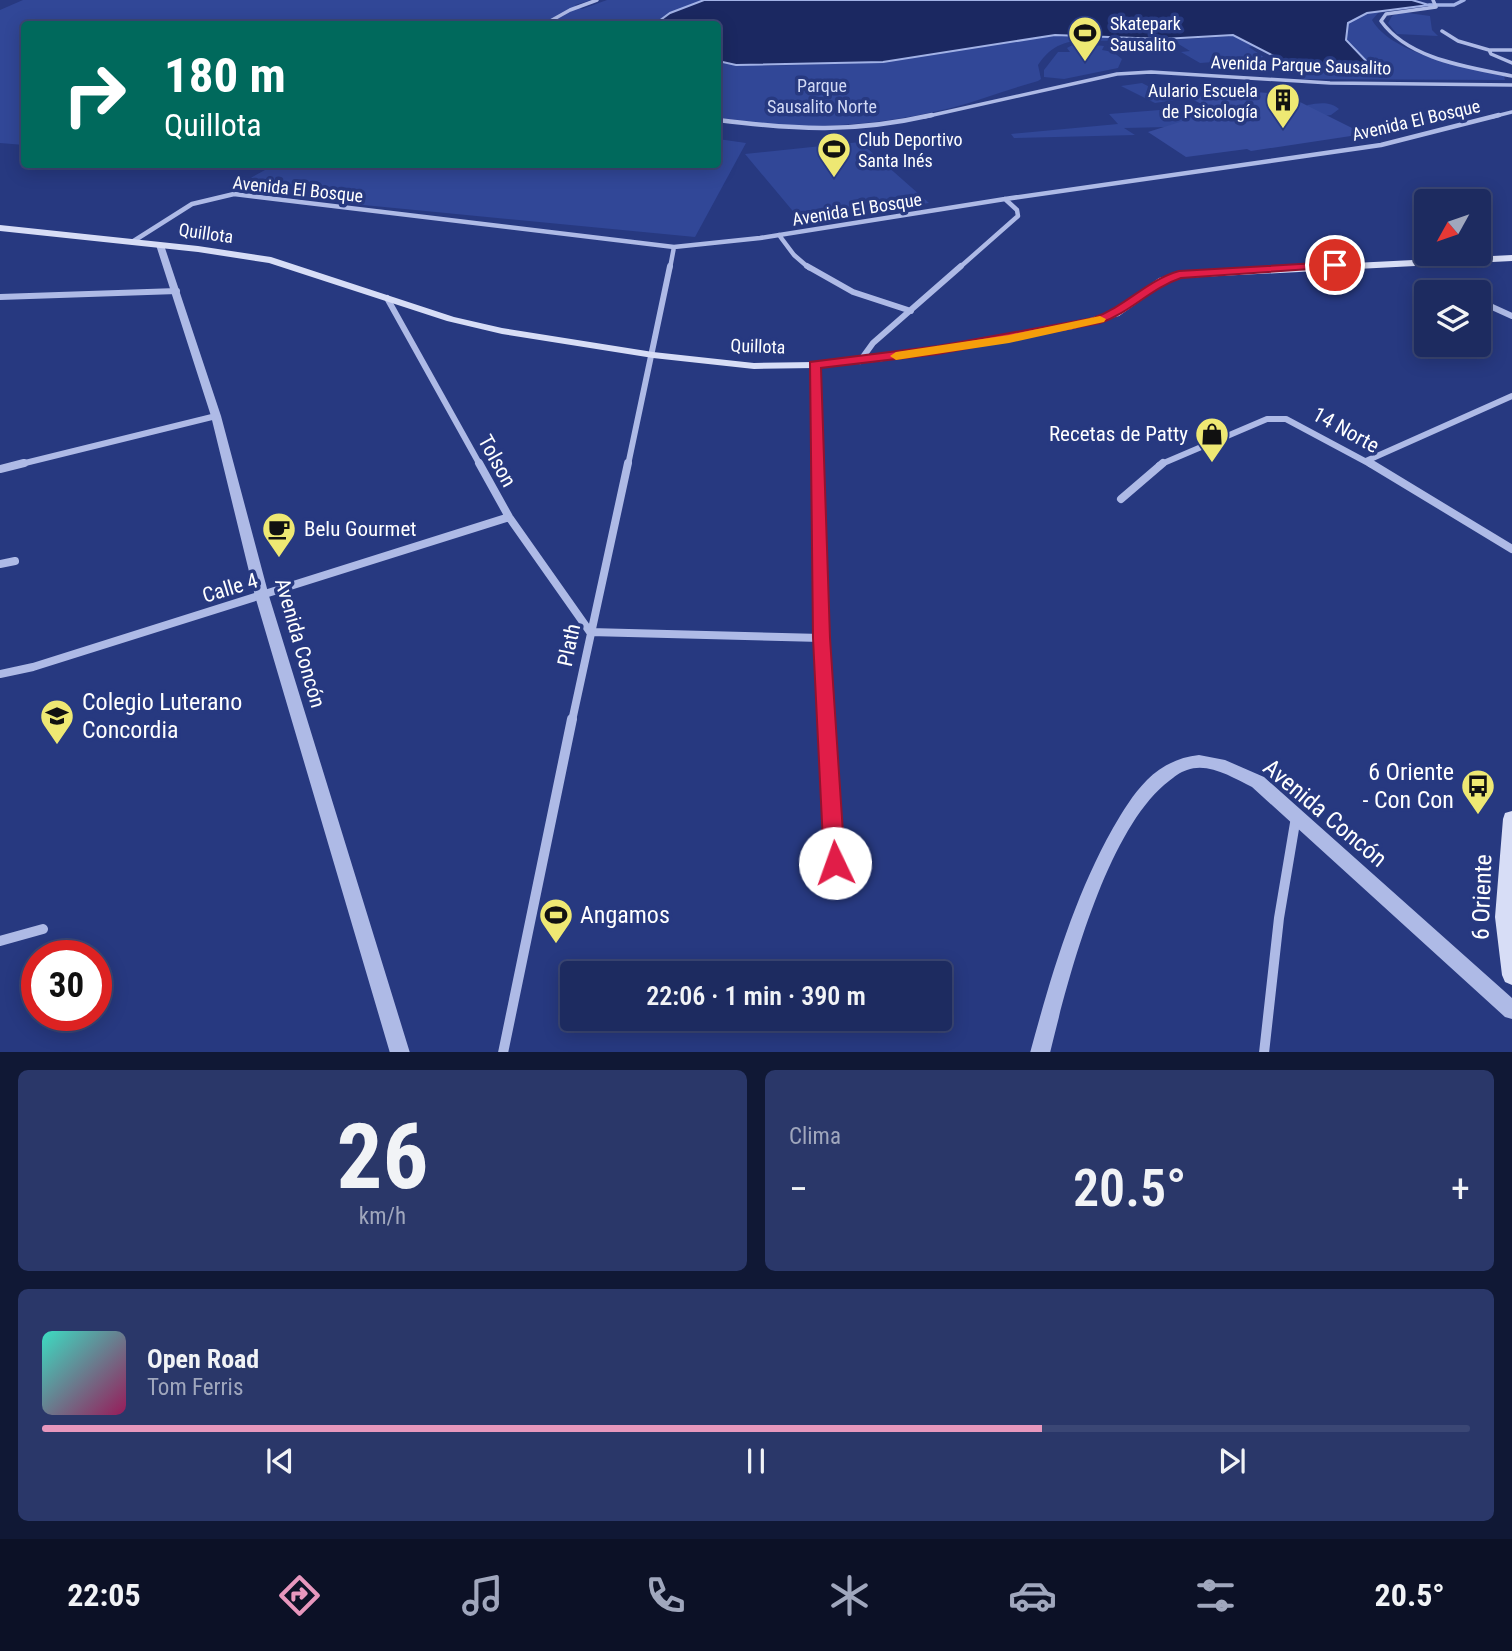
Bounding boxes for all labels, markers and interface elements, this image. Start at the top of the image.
place label: Skatepark Sausalito [1110,13,1181,55]
sports icon: Skatepark Sausalito [1066,14,1104,63]
text: 180 m [164,47,286,104]
icon: right [49,49,140,140]
street label: Avenida Parque Sausalito [1210,51,1392,79]
park label: Parque Sausalito Norte [767,75,877,117]
place label: Aulario Escuela de Psicología [1148,80,1258,122]
building icon: Aulario Escuela de Psicología [1264,81,1302,130]
street label: Avenida El Bosque [1350,95,1482,145]
text: Quillota [164,106,262,144]
place label: Club Deportivo Santa Inés [858,129,963,171]
sports icon: Club Deportivo Santa Inés [815,130,853,179]
street label: Avenida El Bosque [232,172,364,206]
street label: Avenida El Bosque [791,188,923,230]
north arrow [1414,189,1491,266]
map controls [1414,189,1491,357]
street label: Quillota [177,219,235,247]
pin [1305,235,1365,295]
icon: arrive [1316,246,1354,284]
button: layers [1414,280,1491,357]
street label: Quillota [730,335,786,357]
street label: 14 Norte [1309,402,1383,458]
shop icon: Recetas de Patty [1193,415,1231,464]
place label: Recetas de Patty [1049,422,1188,446]
street label: Tolson [473,431,521,491]
cafe icon: Belu Gourmet [260,510,298,559]
place label: Belu Gourmet [304,517,416,541]
street label: Calle 4 [199,568,261,608]
street label: Avenida Concón [270,575,330,711]
street label: Plath [553,622,585,668]
place label: Colegio Luterano Concordia [82,688,242,744]
school or university icon: Colegio Luterano Concordia [38,697,76,746]
street label: Avenida Concón [1258,753,1392,873]
place label: 6 Oriente - Con Con [1362,758,1454,814]
bus stop icon: 6 Oriente - Con Con [1459,767,1497,816]
position arrow [798,826,872,900]
street label: 6 Oriente [1467,854,1497,940]
sports icon: Angamos [537,896,575,945]
place label: Angamos [580,901,670,929]
speed limit sign: 30 [21,940,112,1031]
text: 22:06 · 1 min · 390 m [646,981,866,1011]
text: 26 [337,1104,428,1210]
text: Clima [789,1123,841,1150]
text: 20.5° [1073,1158,1186,1219]
text: − [789,1167,808,1211]
text: + [1451,1167,1470,1211]
text: km/h [359,1203,406,1230]
text: Open Road [147,1344,259,1374]
text: Tom Ferris [147,1374,243,1401]
icon: previous [261,1442,299,1480]
icon: pause [737,1442,775,1480]
icon: next [1213,1442,1251,1480]
icon: directions [275,1571,324,1620]
icon: music [458,1571,507,1620]
icon: phone [641,1571,690,1620]
icon: climate [825,1571,874,1620]
icon: car [1008,1571,1057,1620]
icon: filters [1191,1571,1240,1620]
text: 22:05 [67,1576,141,1614]
text: 20.5° [1375,1576,1445,1614]

